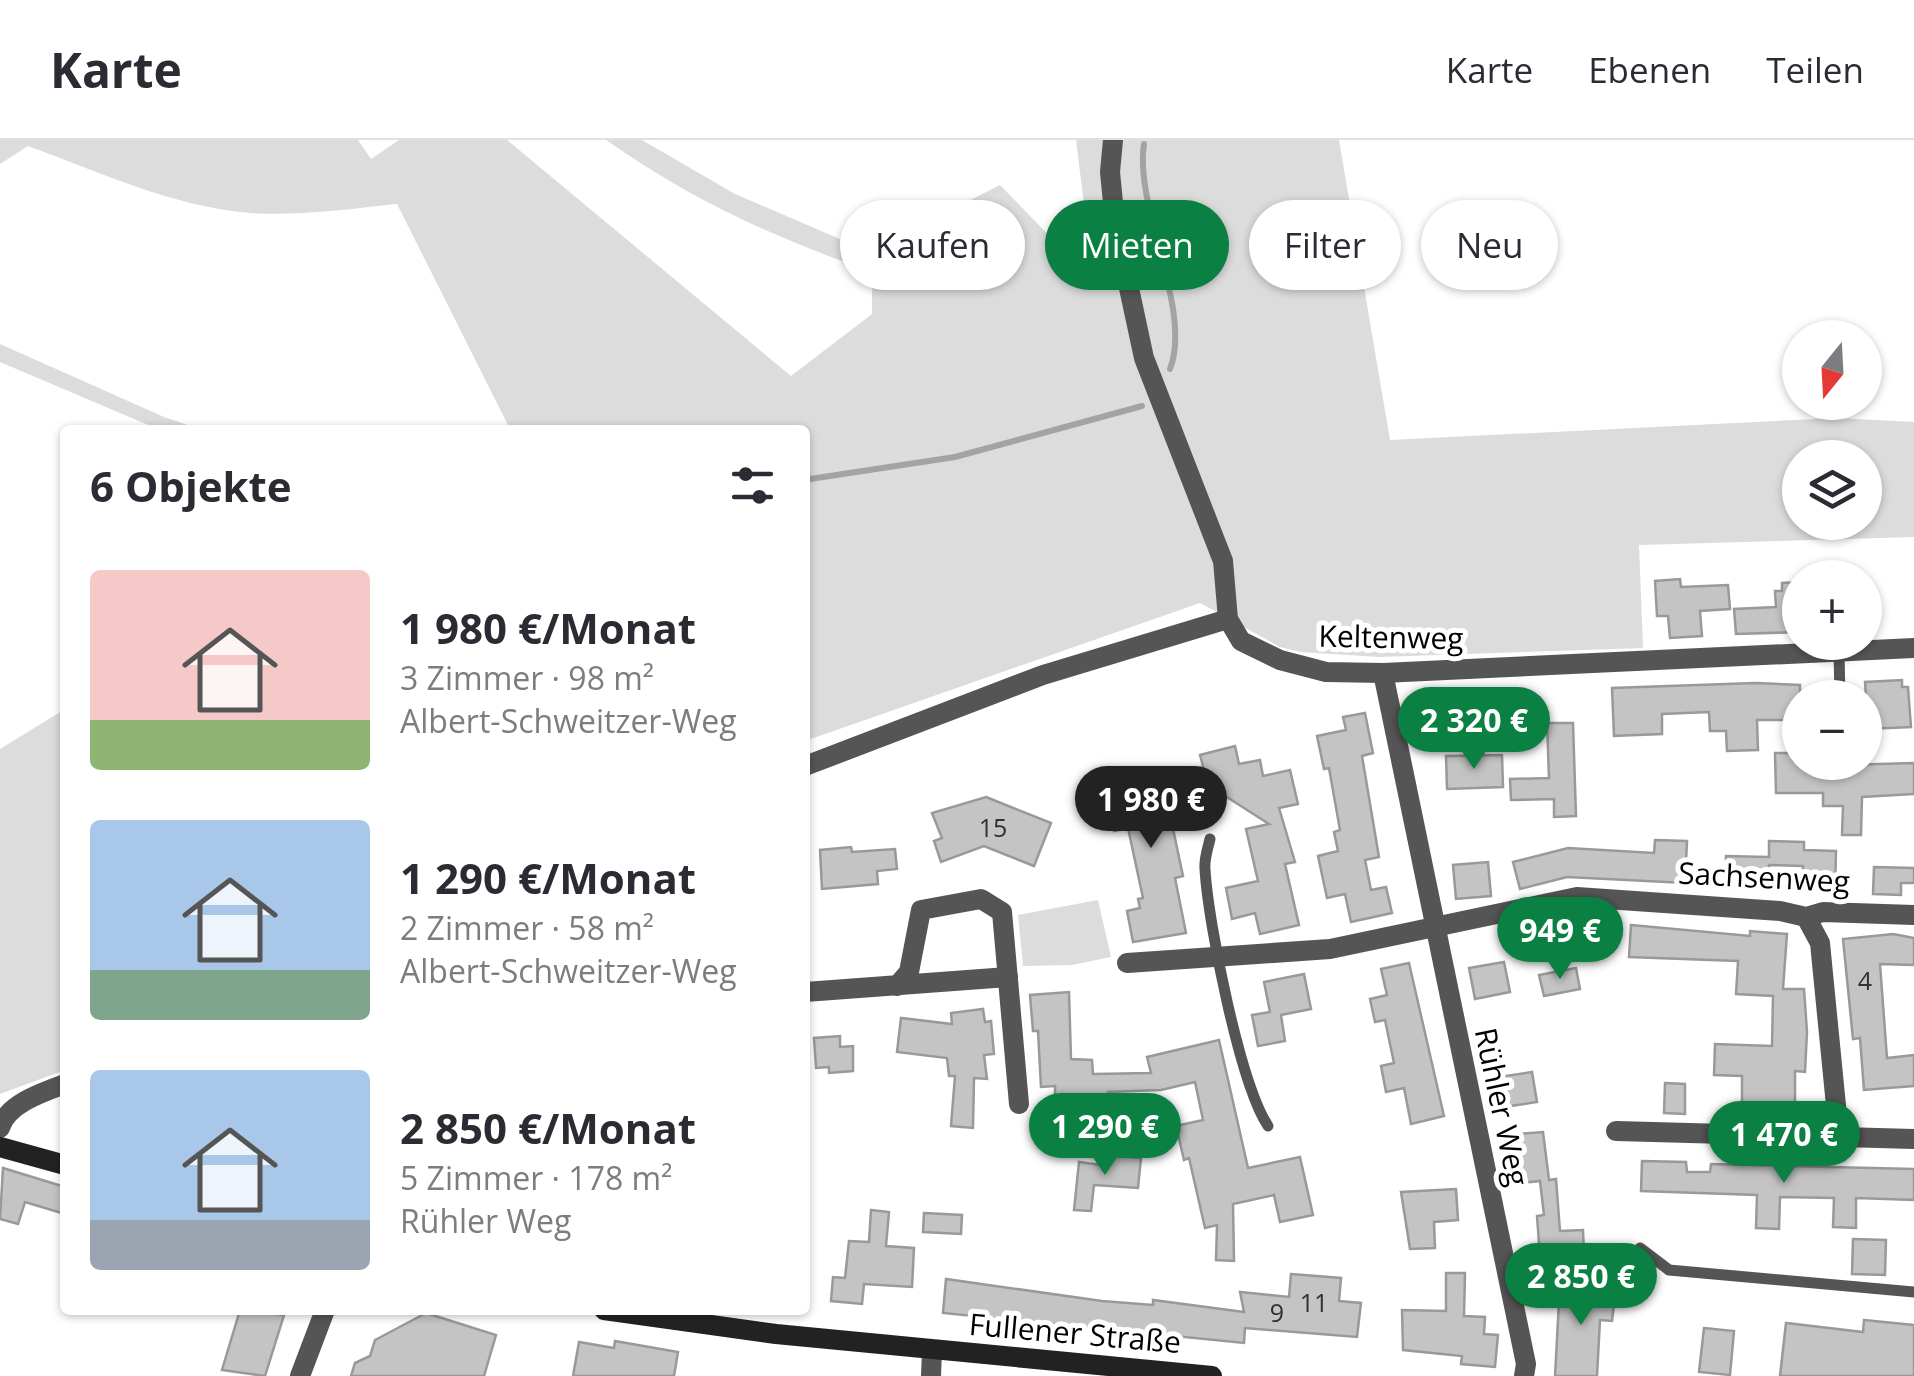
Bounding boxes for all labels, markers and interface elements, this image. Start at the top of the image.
text: Karte [50,37,182,102]
text: Karte [1446,46,1533,93]
text: Ebenen [1588,46,1711,93]
text: Teilen [1766,46,1864,93]
chip: Kaufen [840,200,1025,290]
chip: Mieten [1045,200,1229,290]
chip: Filter [1249,200,1401,290]
chip: Neu [1421,200,1558,290]
north arrow [1782,320,1882,420]
map controls [1782,320,1882,780]
button: layers [1782,440,1882,540]
text: 6 Objekte [90,457,292,514]
icon: filters [725,458,780,513]
button: + [1782,560,1882,660]
text: 1 980 €/Monat [400,599,696,656]
icon: home [170,610,290,730]
street label: Keltenweg [1318,615,1464,658]
text: 3 Zimmer · 98 m² [400,656,654,699]
button: − [1782,680,1882,780]
pin: 2 320 € [1382,687,1566,772]
text: 2 320 € [1420,698,1528,741]
text: Albert-Schweitzer-Weg [400,699,737,742]
pin: 1 980 € [1059,766,1243,851]
text: 1 980 € [1097,777,1205,820]
house number: 15 [979,810,1007,844]
text: 1 290 €/Monat [400,849,696,906]
street label: Sachsenweg [1677,852,1851,901]
icon: home [170,860,290,980]
pin: 949 € [1490,897,1630,982]
text: 2 Zimmer · 58 m² [400,906,654,949]
text: 949 € [1519,908,1601,951]
text: Albert-Schweitzer-Weg [400,949,737,992]
house number: 4 [1858,963,1872,997]
street label: Rühler Weg [1466,1024,1539,1190]
pin: 1 290 € [1013,1093,1197,1178]
text: 2 850 €/Monat [400,1099,696,1156]
pin: 1 470 € [1692,1101,1876,1186]
text: 1 290 € [1051,1104,1159,1147]
icon: home [170,1110,290,1230]
text: 1 470 € [1730,1112,1838,1155]
text: 5 Zimmer · 178 m² [400,1156,672,1199]
text: Rühler Weg [400,1199,571,1242]
pin: 2 850 € [1489,1243,1673,1328]
text: 2 850 € [1527,1254,1635,1297]
house number: 11 [1300,1285,1328,1319]
house number: 9 [1270,1295,1284,1329]
street label: Fullener Straße [967,1303,1183,1362]

